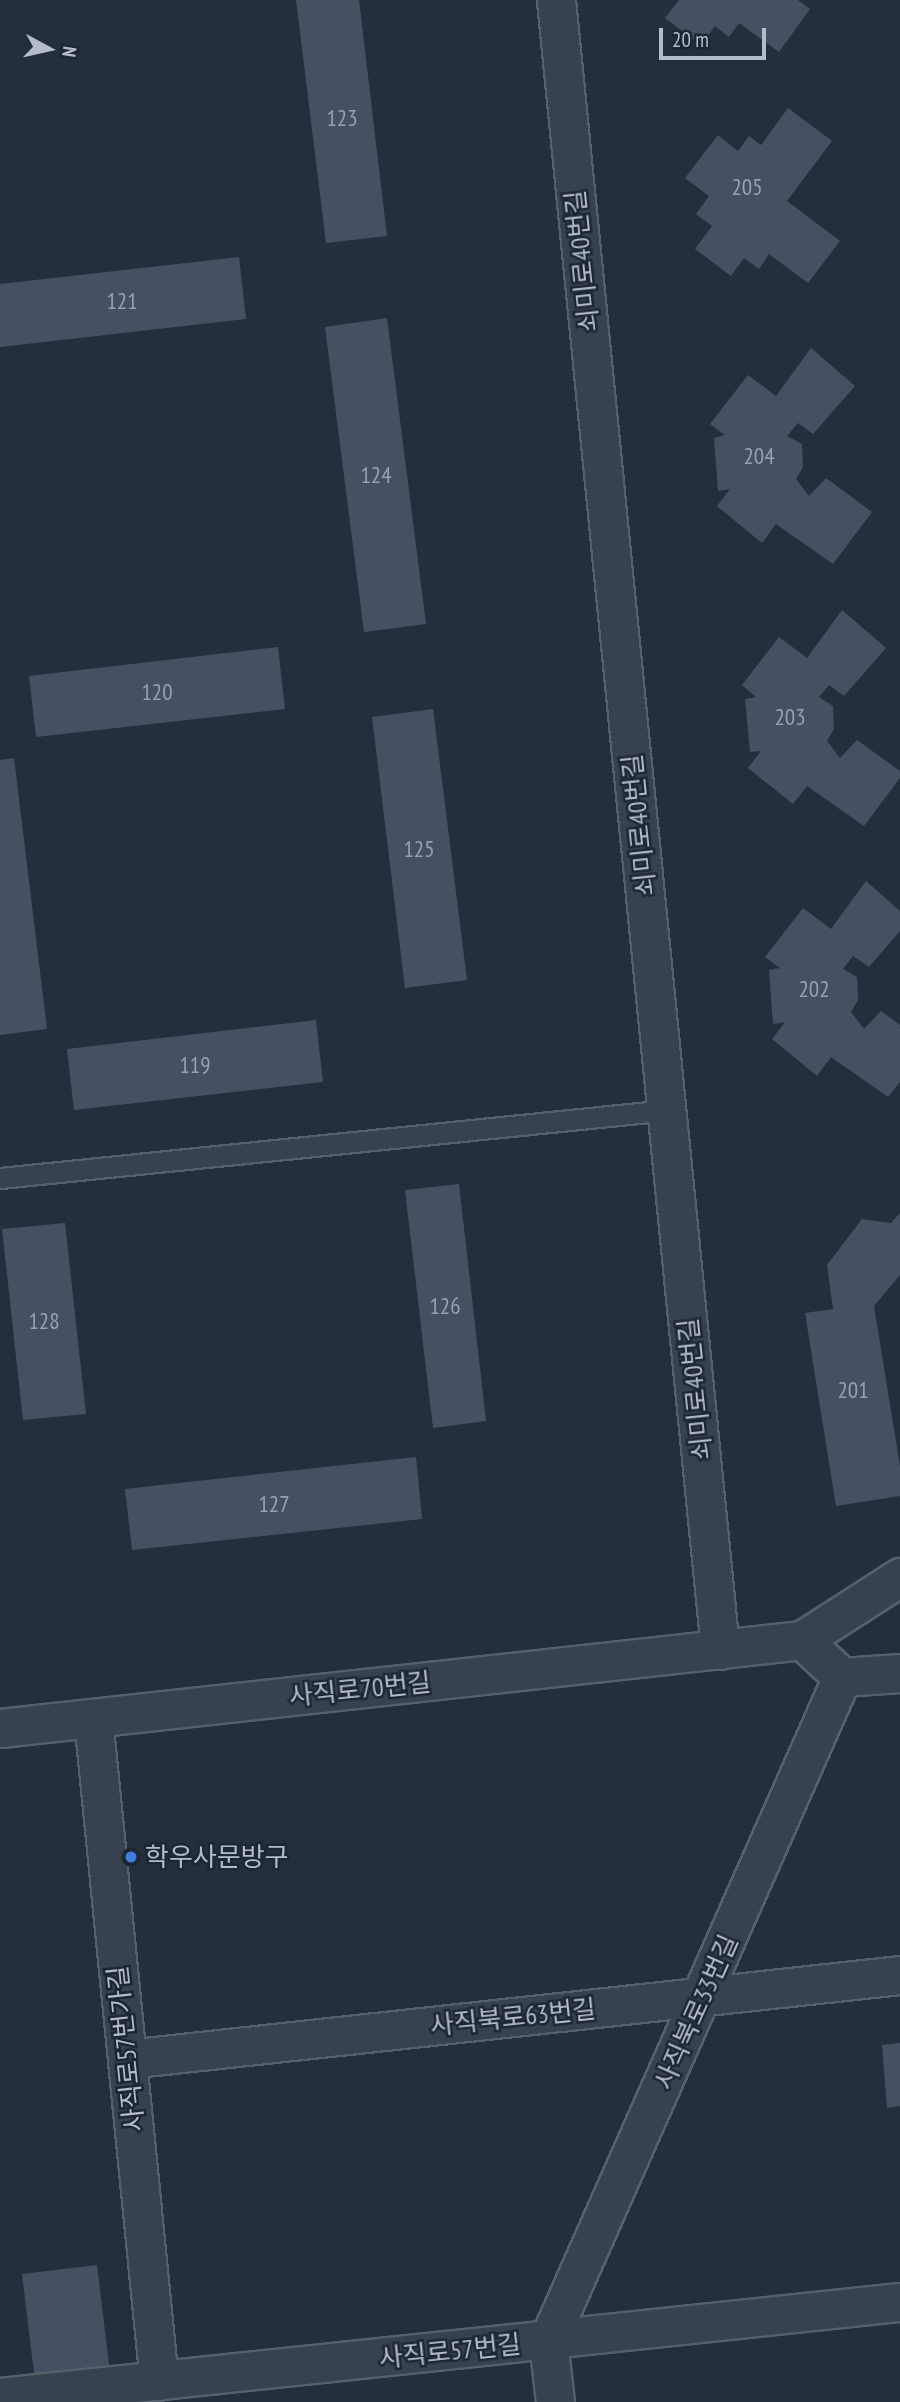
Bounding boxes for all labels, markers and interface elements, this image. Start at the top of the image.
north arrow [14,14,84,84]
scale bar [662,14,769,58]
text: 20 m [672,26,709,53]
text: N [57,45,82,59]
house number: 123 [326,104,358,132]
house number: 205 [731,173,763,201]
street label: 쇠미로40번길 [559,188,605,334]
house number: 121 [106,287,138,315]
house number: 204 [743,442,775,470]
house number: 124 [360,461,392,489]
house number: 120 [141,678,173,706]
house number: 203 [774,703,806,731]
street label: 쇠미로40번길 [616,752,662,898]
house number: 125 [403,835,435,863]
house number: 202 [798,975,830,1003]
house number: 119 [179,1051,211,1079]
house number: 126 [429,1292,461,1320]
house number: 128 [28,1307,60,1335]
street label: 쇠미로40번길 [672,1316,718,1462]
house number: 201 [837,1376,869,1404]
house number: 127 [258,1490,290,1518]
street label: 사직로70번길 [287,1666,433,1712]
place label: 학우사문방구 [145,1841,289,1873]
marker: 학우사문방구 [123,1849,139,1865]
street label: 사직북로33번길 [648,1929,744,2095]
street label: 사직로57번가길 [102,1964,150,2134]
street label: 사직북로63번길 [428,1993,598,2041]
street label: 사직로57번길 [377,2328,523,2374]

